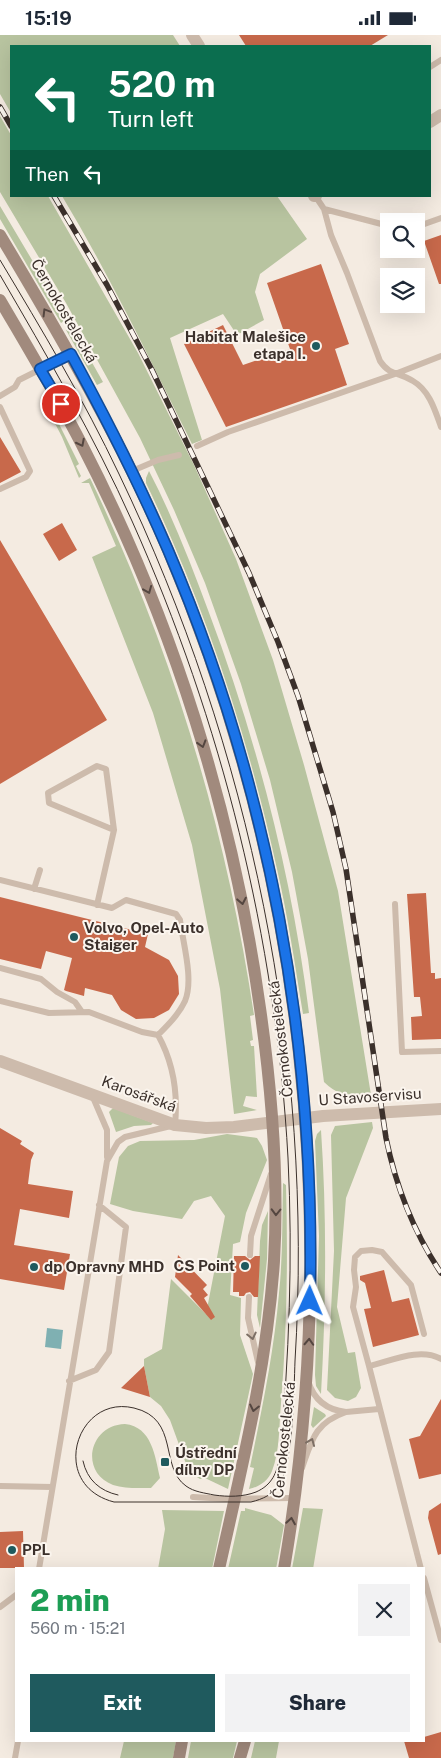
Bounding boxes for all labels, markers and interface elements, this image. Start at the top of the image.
text: 15:19 [25,7,72,29]
text: 520 m [108,64,216,105]
icon: left [25,65,90,130]
text: Turn left [108,106,194,132]
icon: left [79,160,107,188]
text: Then [25,163,69,185]
map controls [380,213,425,313]
button: search [380,213,425,258]
street label: Černokostelecká [28,256,101,366]
button: layers [380,268,425,313]
one-way arrow [43,308,53,317]
place label: Habitat Malešice etapa I. [185,328,306,362]
marker: Habitat Malešice etapa I. [310,340,322,352]
pin [40,383,82,425]
icon: arrive [47,390,75,418]
one-way arrow [75,437,85,446]
one-way arrow [142,585,153,594]
one-way arrow [196,739,206,747]
one-way arrow [236,897,246,906]
place label: Volvo, Opel-Auto Staiger [84,919,204,953]
marker: Volvo, Opel-Auto Staiger [68,931,80,943]
street label: Černokostelecká [265,980,296,1098]
street label: Karosářská [99,1072,179,1115]
street label: U Stavoservisu [318,1084,422,1109]
one-way arrow [270,1209,281,1217]
place label: CS Point [173,1257,235,1274]
place label: dp Opravny MHD [44,1258,165,1275]
marker: CS Point [239,1260,251,1272]
marker: dp Opravny MHD [28,1261,40,1273]
position arrow [283,1274,335,1326]
one-way arrow [246,1332,257,1341]
one-way arrow [304,1337,314,1345]
street label: Černokostelecká [269,1381,298,1499]
one-way arrow [249,1404,260,1413]
one-way arrow [305,1438,316,1447]
place label: Ústřední dílny DP [175,1443,238,1478]
marker: Ústřední dílny DP [159,1456,171,1468]
one-way arrow [286,1516,296,1525]
place label: PPL [22,1541,51,1558]
marker: PPL [6,1544,18,1556]
text: 2 min [30,1582,110,1618]
button: close [358,1584,410,1636]
text: 560 m · 15:21 [30,1619,126,1638]
button: Exit [30,1674,215,1732]
button: Share [225,1674,410,1732]

